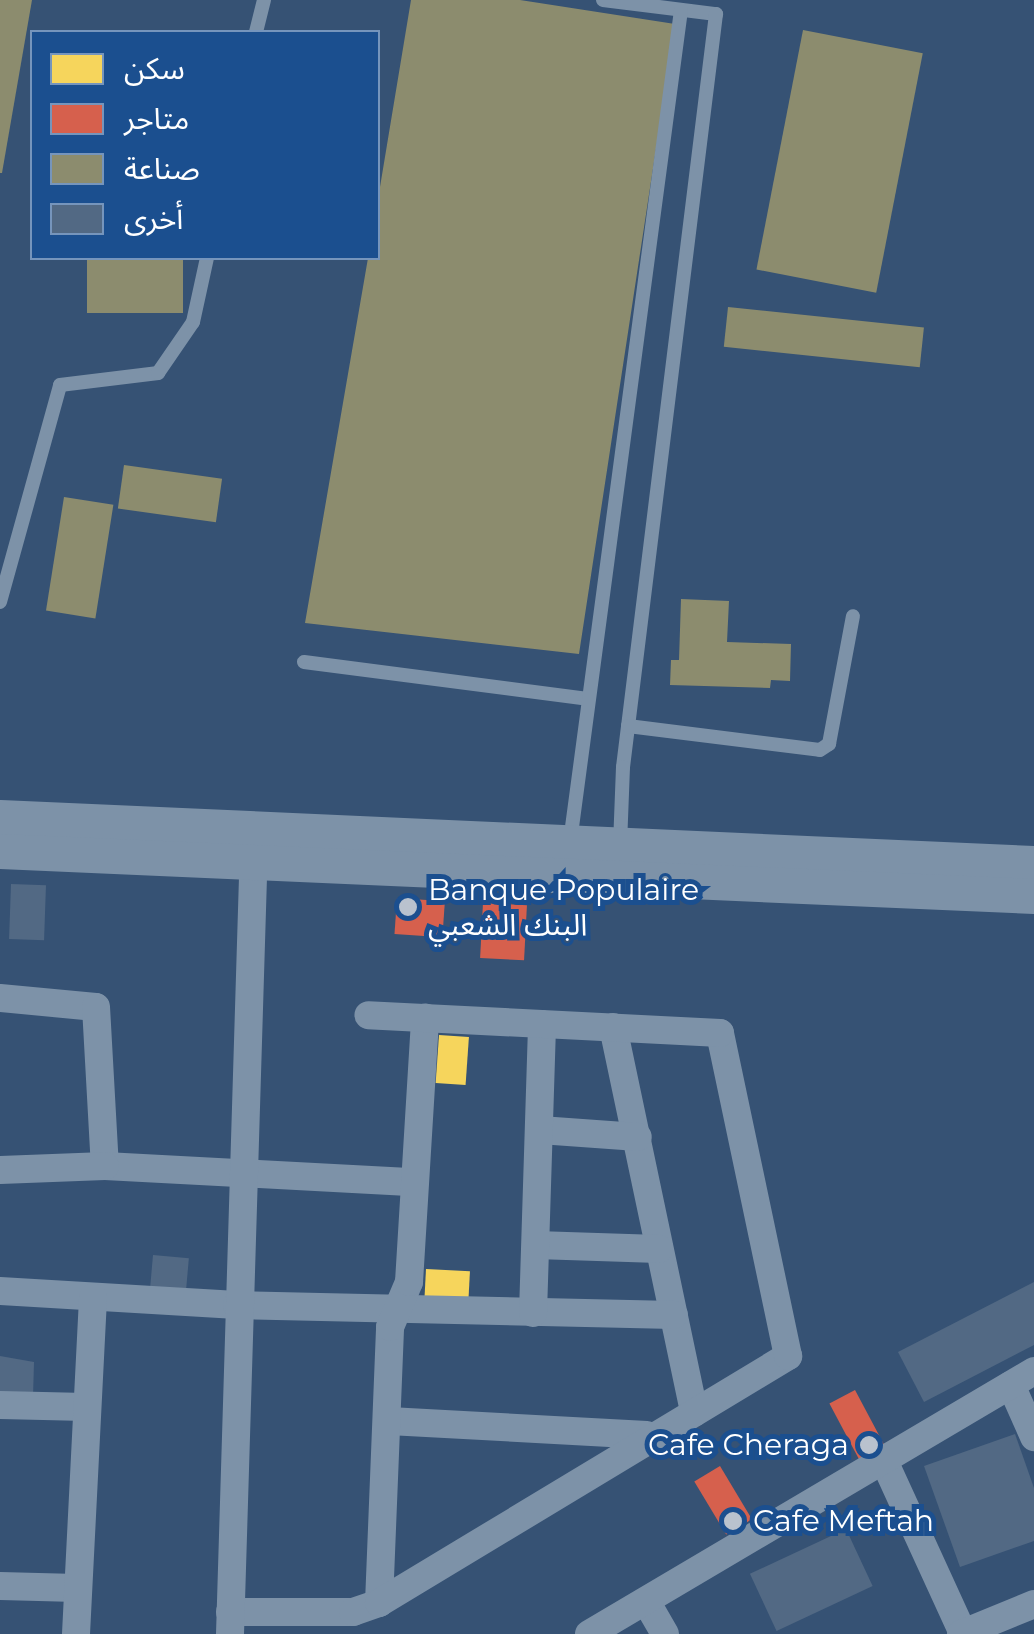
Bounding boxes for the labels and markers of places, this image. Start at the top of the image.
place label: Banque Populaire البنك الشعبي [428,872,699,942]
marker: Banque Populaire البنك الشعبي [397,896,419,918]
place label: Cafe Cheraga [648,1427,849,1463]
marker: Cafe Cheraga [858,1434,880,1456]
place label: Cafe Meftah [753,1503,934,1539]
marker: Cafe Meftah [722,1510,744,1532]

